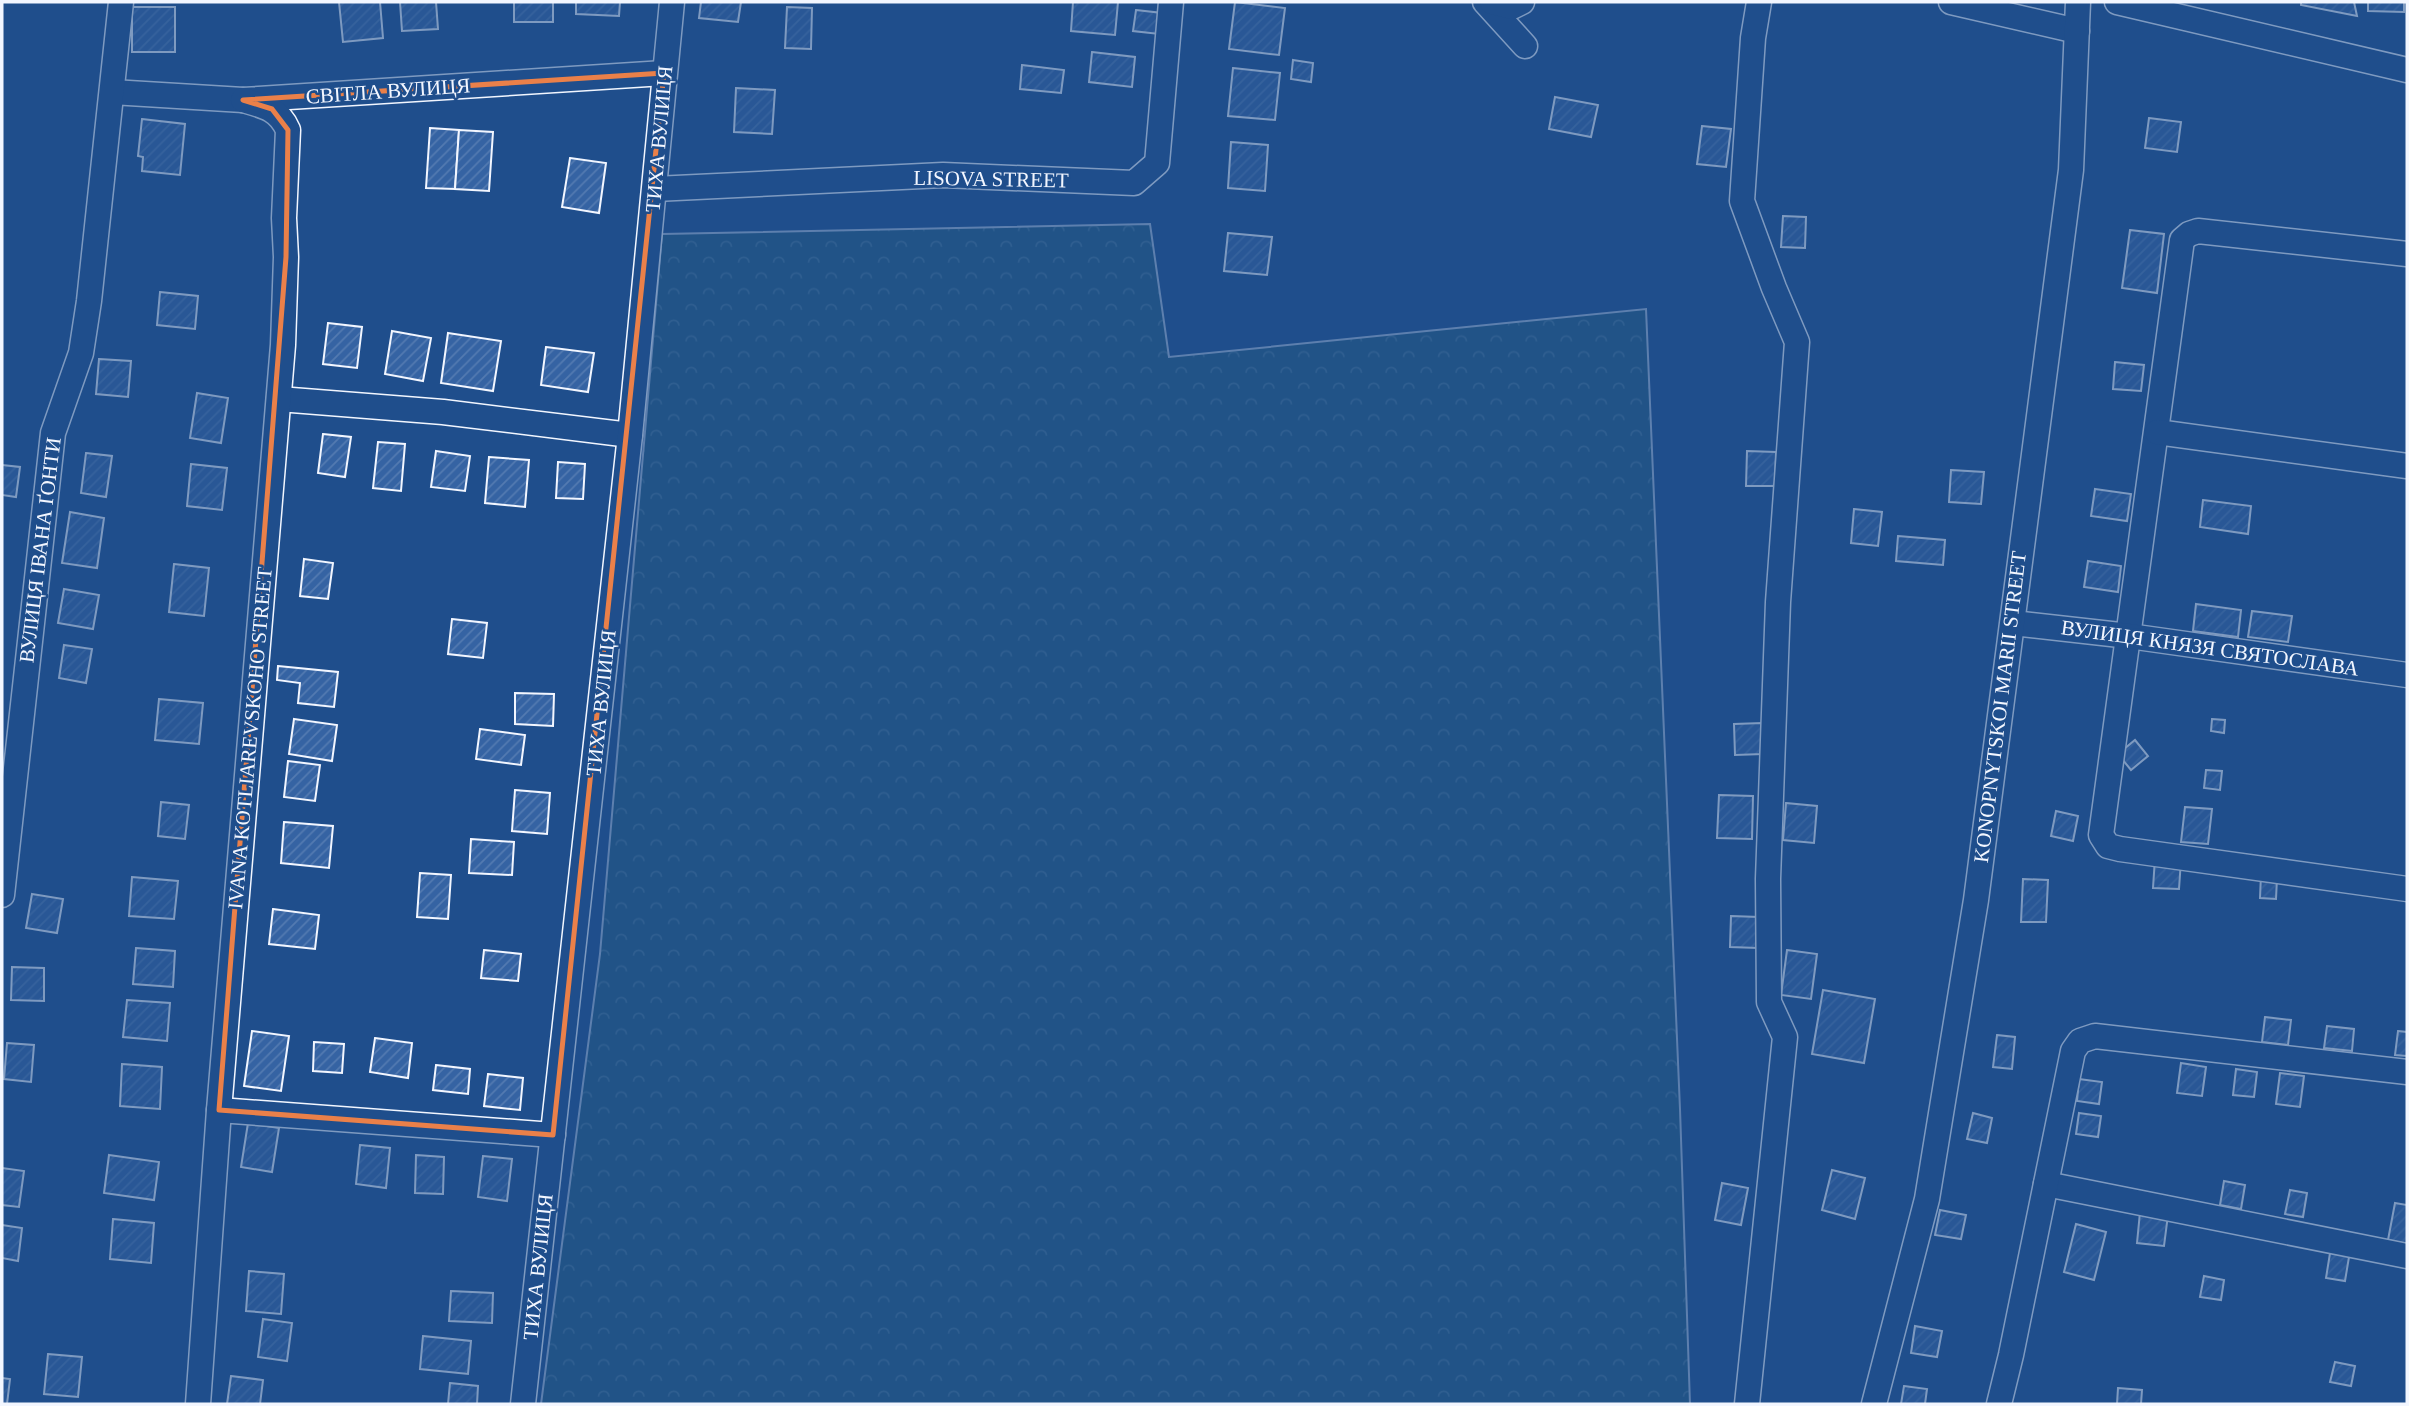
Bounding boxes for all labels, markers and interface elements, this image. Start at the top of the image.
street label: ТИХА ВУЛИЦЯ [641,65,677,213]
street label: СВІТЛА ВУЛИЦЯ [305,73,471,109]
street label: LISOVA STREET [913,166,1069,192]
street label: ВУЛИЦЯ ІВАНА ҐОНТИ [14,436,66,664]
street label: KONOPNYTSKOI MARII STREET [1969,550,2031,864]
street label: IVANA KOTLIAREVSKOHO STREET [223,566,277,910]
street label: ВУЛИЦЯ КНЯЗЯ СВЯТОСЛАВА [2060,615,2361,681]
street label: ТИХА ВУЛИЦЯ [581,629,621,777]
street label: ТИХА ВУЛИЦЯ [518,1193,558,1341]

